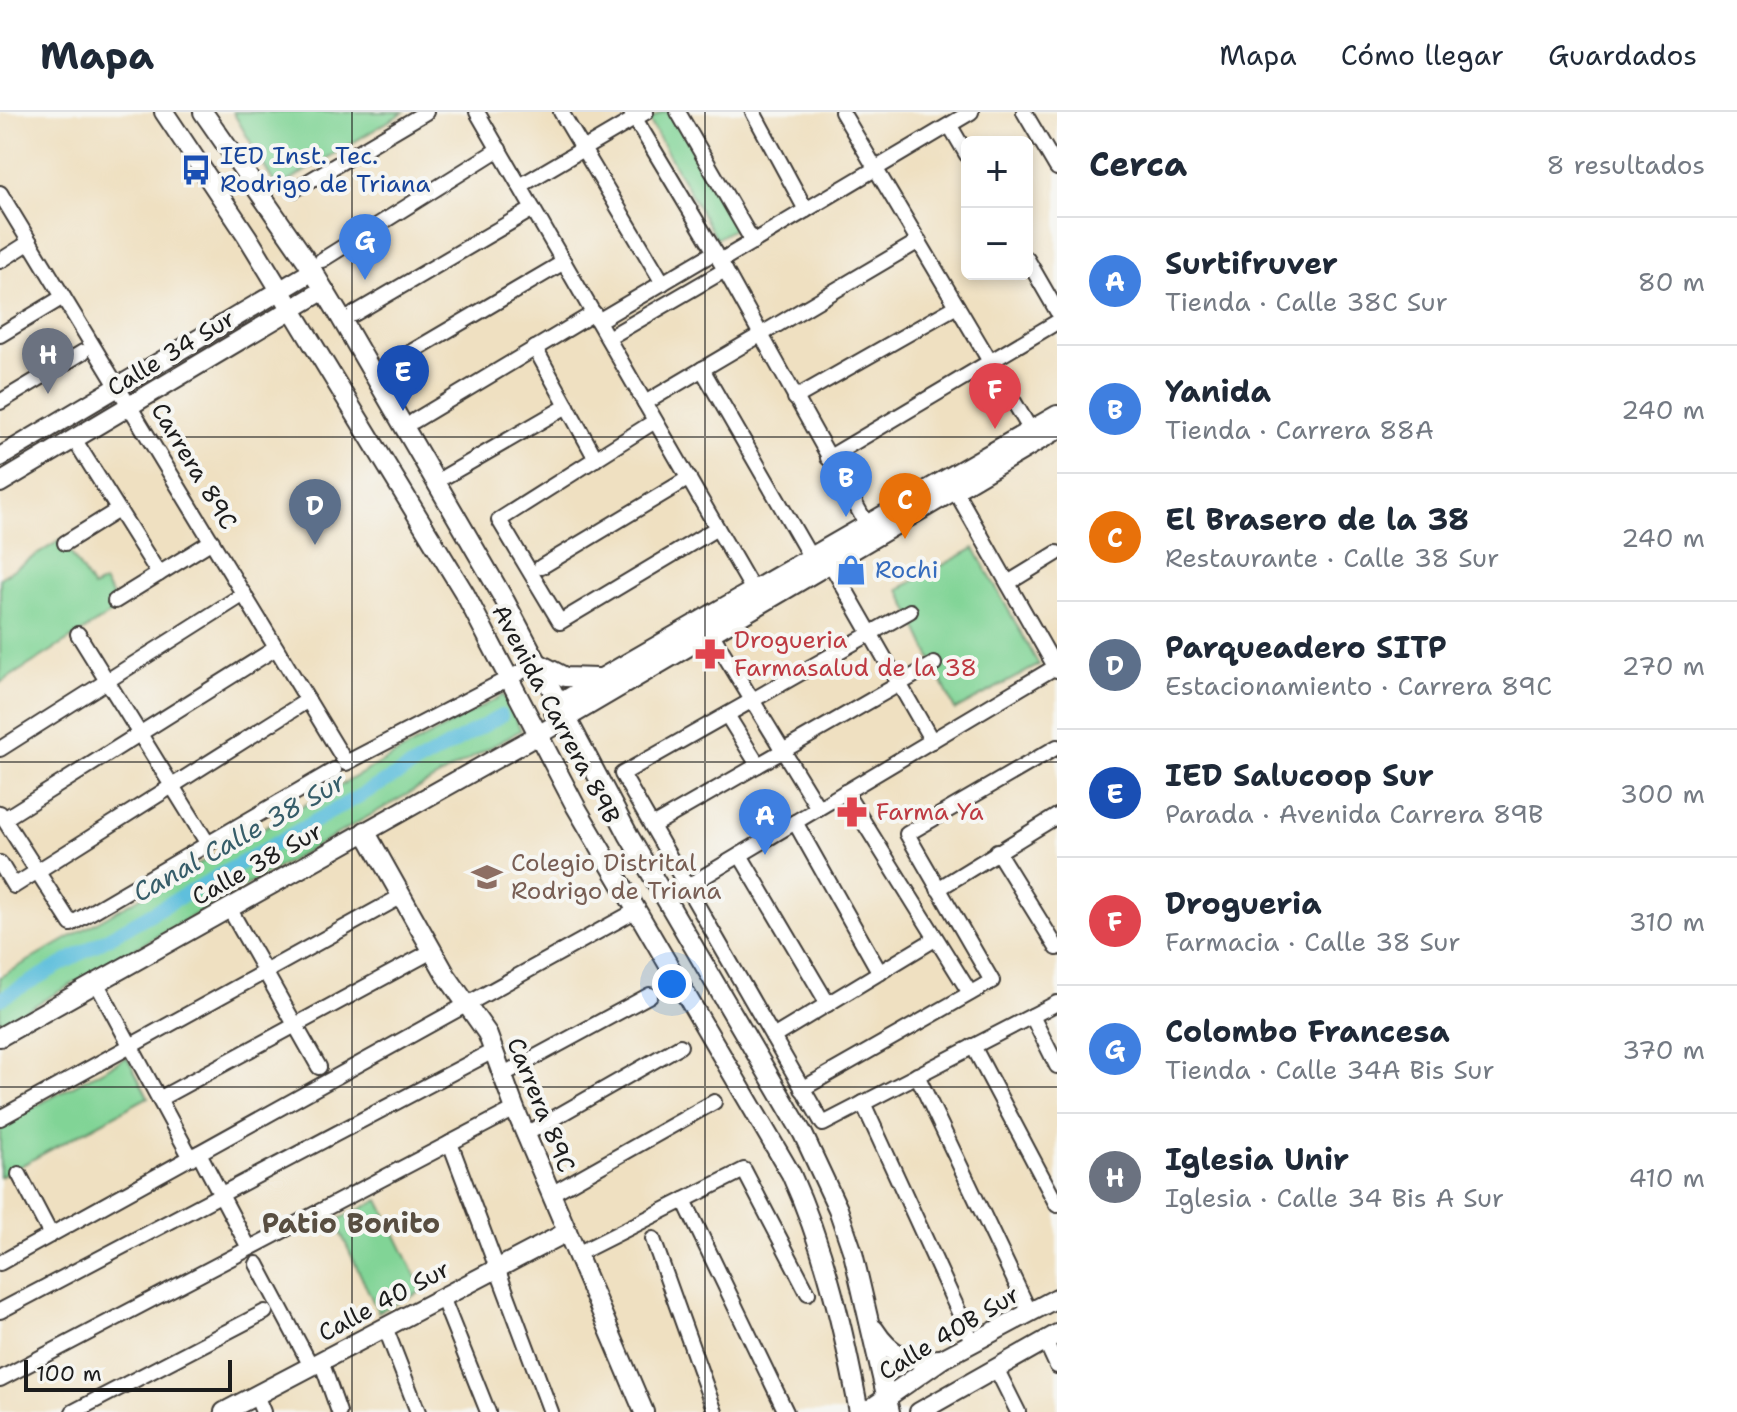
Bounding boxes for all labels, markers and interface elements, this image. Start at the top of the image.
text: Mapa [40,30,154,81]
text: Mapa [1219,36,1297,74]
text: Cómo llegar [1341,36,1504,74]
text: Guardados [1548,36,1697,74]
map controls [961,136,1033,280]
button: + [961,136,1033,208]
place label: IED Inst. Tec. Rodrigo de Triana [220,140,430,200]
text: Cerca [1089,141,1187,187]
text: 8 resultados [1546,147,1705,182]
bus stop icon: IED Inst. Tec. Rodrigo de Triana [179,153,213,187]
button: − [961,208,1033,280]
pin: G [339,214,391,280]
text: Surtifruver [1165,243,1338,284]
text: A [1105,264,1125,299]
text: 80 m [1638,264,1705,299]
text: Tienda · Calle 38C Sur [1165,284,1448,319]
street label: Calle 34 Sur [101,302,241,404]
pin: H [22,328,74,394]
pin: E [377,345,429,411]
pin: F [969,363,1021,429]
text: Yanida [1165,371,1271,412]
text: B [1107,392,1123,427]
text: 240 m [1621,392,1705,427]
street label: Carrera 89C [144,397,244,535]
text: Tienda · Carrera 88A [1165,412,1434,447]
pin: B [820,451,872,517]
pin: C [879,473,931,539]
pin: D [289,479,341,545]
text: El Brasero de la 38 [1165,499,1469,540]
text: C [1107,520,1123,555]
text: 240 m [1621,520,1705,555]
text: Restaurante · Calle 38 Sur [1165,540,1499,575]
shop icon: Rochi [834,553,868,587]
place label: Rochi [875,554,939,586]
street label: Avenida Carrera 89B [485,599,627,829]
place label: Drogueria Farmasalud de la 38 [734,624,977,684]
text: Parqueadero SITP [1165,627,1447,668]
pharmacy icon: Drogueria Farmasalud de la 38 [693,637,727,671]
text: D [1106,648,1124,683]
text: 270 m [1622,648,1705,683]
text: Estacionamiento · Carrera 89C [1165,668,1552,703]
text: IED Salucoop Sur [1165,755,1434,796]
water label: Canal Calle 38 Sur [127,766,351,908]
text: E [1106,776,1124,811]
text: 300 m [1620,776,1705,811]
pin: A [739,789,791,855]
pharmacy icon: Farma Ya [835,795,869,829]
place label: Farma Ya [876,796,984,828]
text: Parada · Avenida Carrera 89B [1165,796,1543,831]
street label: Calle 38 Sur [187,816,327,912]
place label: Colegio Distrital Rodrigo de Triana [511,847,721,907]
school or university icon: Colegio Distrital Rodrigo de Triana [470,860,504,894]
text: Drogueria [1165,883,1322,924]
text: F [1107,904,1123,939]
text: 310 m [1629,904,1705,939]
text: Farmacia · Calle 38 Sur [1165,924,1461,959]
your location [652,964,692,1004]
text: Colombo Francesa [1165,1011,1450,1052]
text: G [1105,1032,1125,1067]
text: 370 m [1622,1032,1705,1067]
street label: Carrera 89C [499,1033,583,1177]
text: Tienda · Calle 34A Bis Sur [1165,1052,1494,1087]
text: Iglesia Unir [1165,1139,1349,1180]
text: H [1106,1160,1124,1195]
text: 410 m [1628,1160,1705,1195]
text: Iglesia · Calle 34 Bis A Sur [1165,1180,1504,1215]
district label: Patio Bonito [262,1204,440,1242]
street label: Calle 40 Sur [313,1253,455,1349]
street label: Calle 40B Sur [873,1278,1025,1388]
scale bar [24,1356,232,1392]
text: 100 m [36,1359,102,1388]

